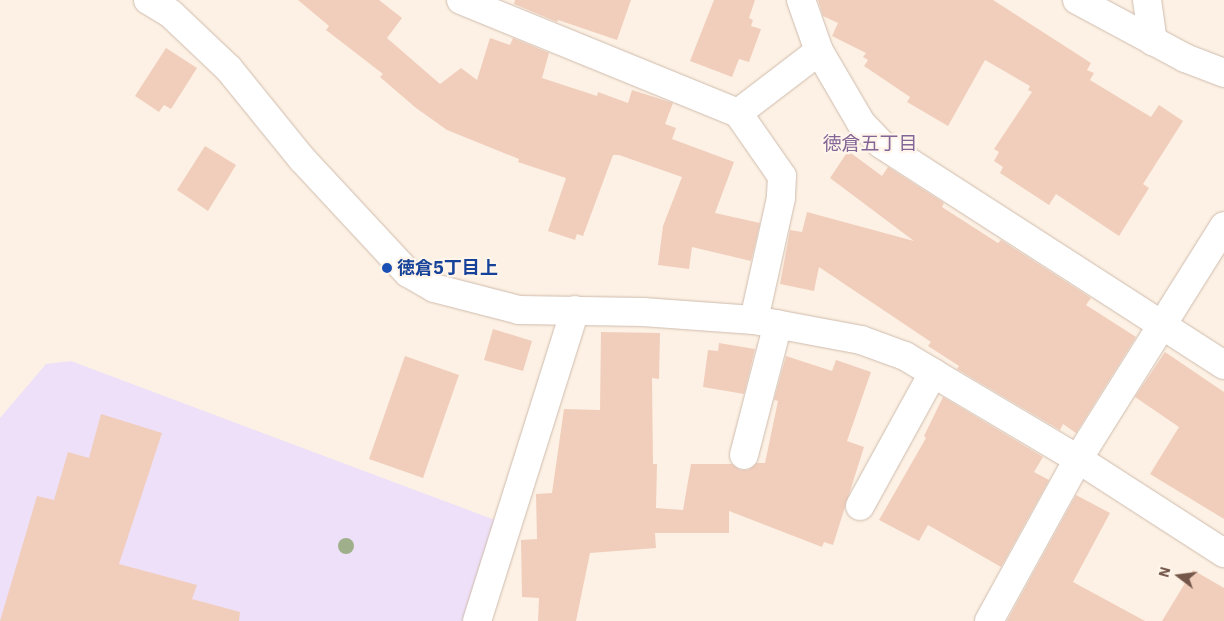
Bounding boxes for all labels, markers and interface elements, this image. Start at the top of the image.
district label: 徳倉五丁目 [823,133,917,155]
place label: 徳倉5丁目上 [397,257,498,279]
marker: 徳倉5丁目上 [381,262,393,274]
north arrow [1154,551,1204,601]
text: N [1155,565,1175,579]

